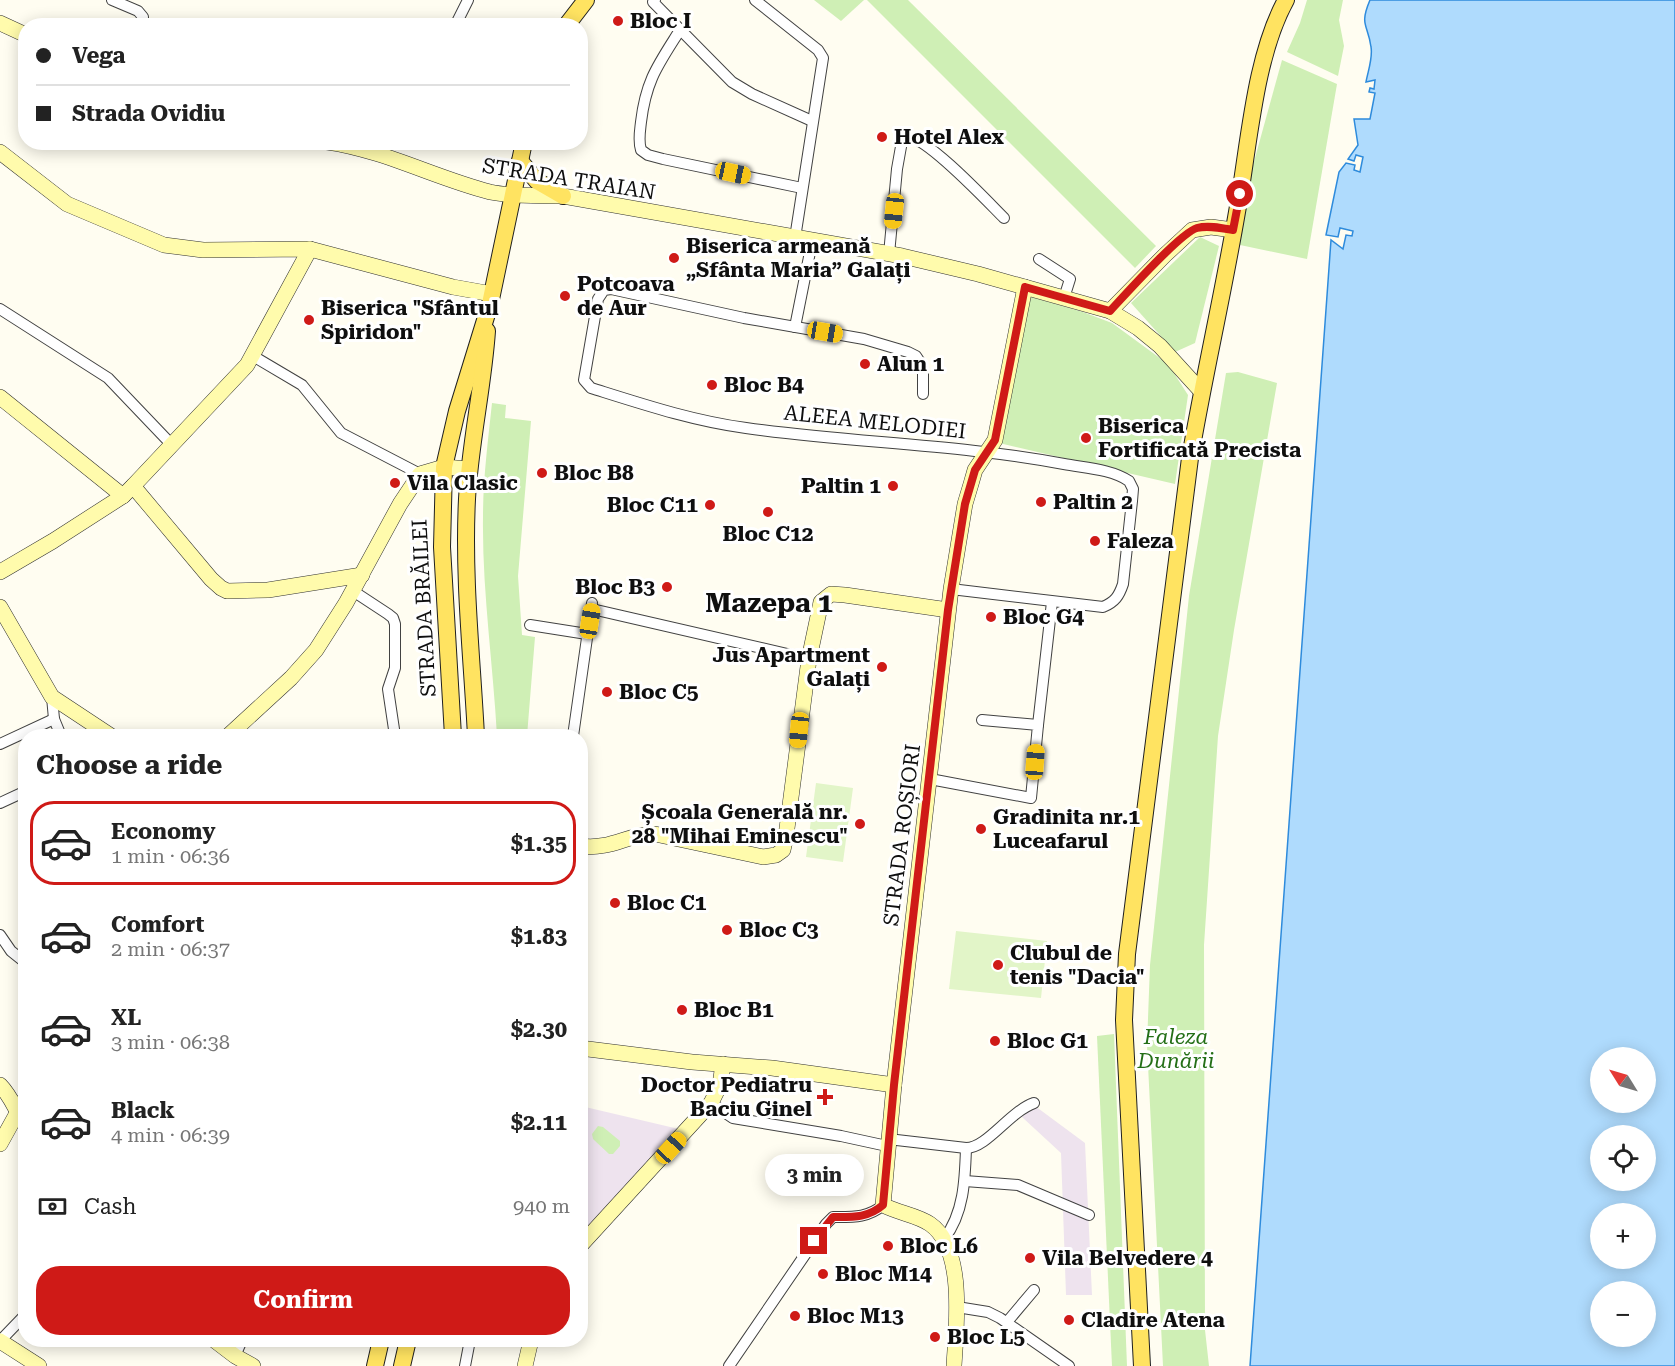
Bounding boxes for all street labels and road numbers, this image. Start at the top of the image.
street label: STRADA TRAIAN [481,153,657,205]
street label: ALEEA MELODIEI [783,400,967,444]
street label: STRADA BRĂILEI [407,519,441,697]
street label: STRADA ROȘIORI [879,743,927,928]

